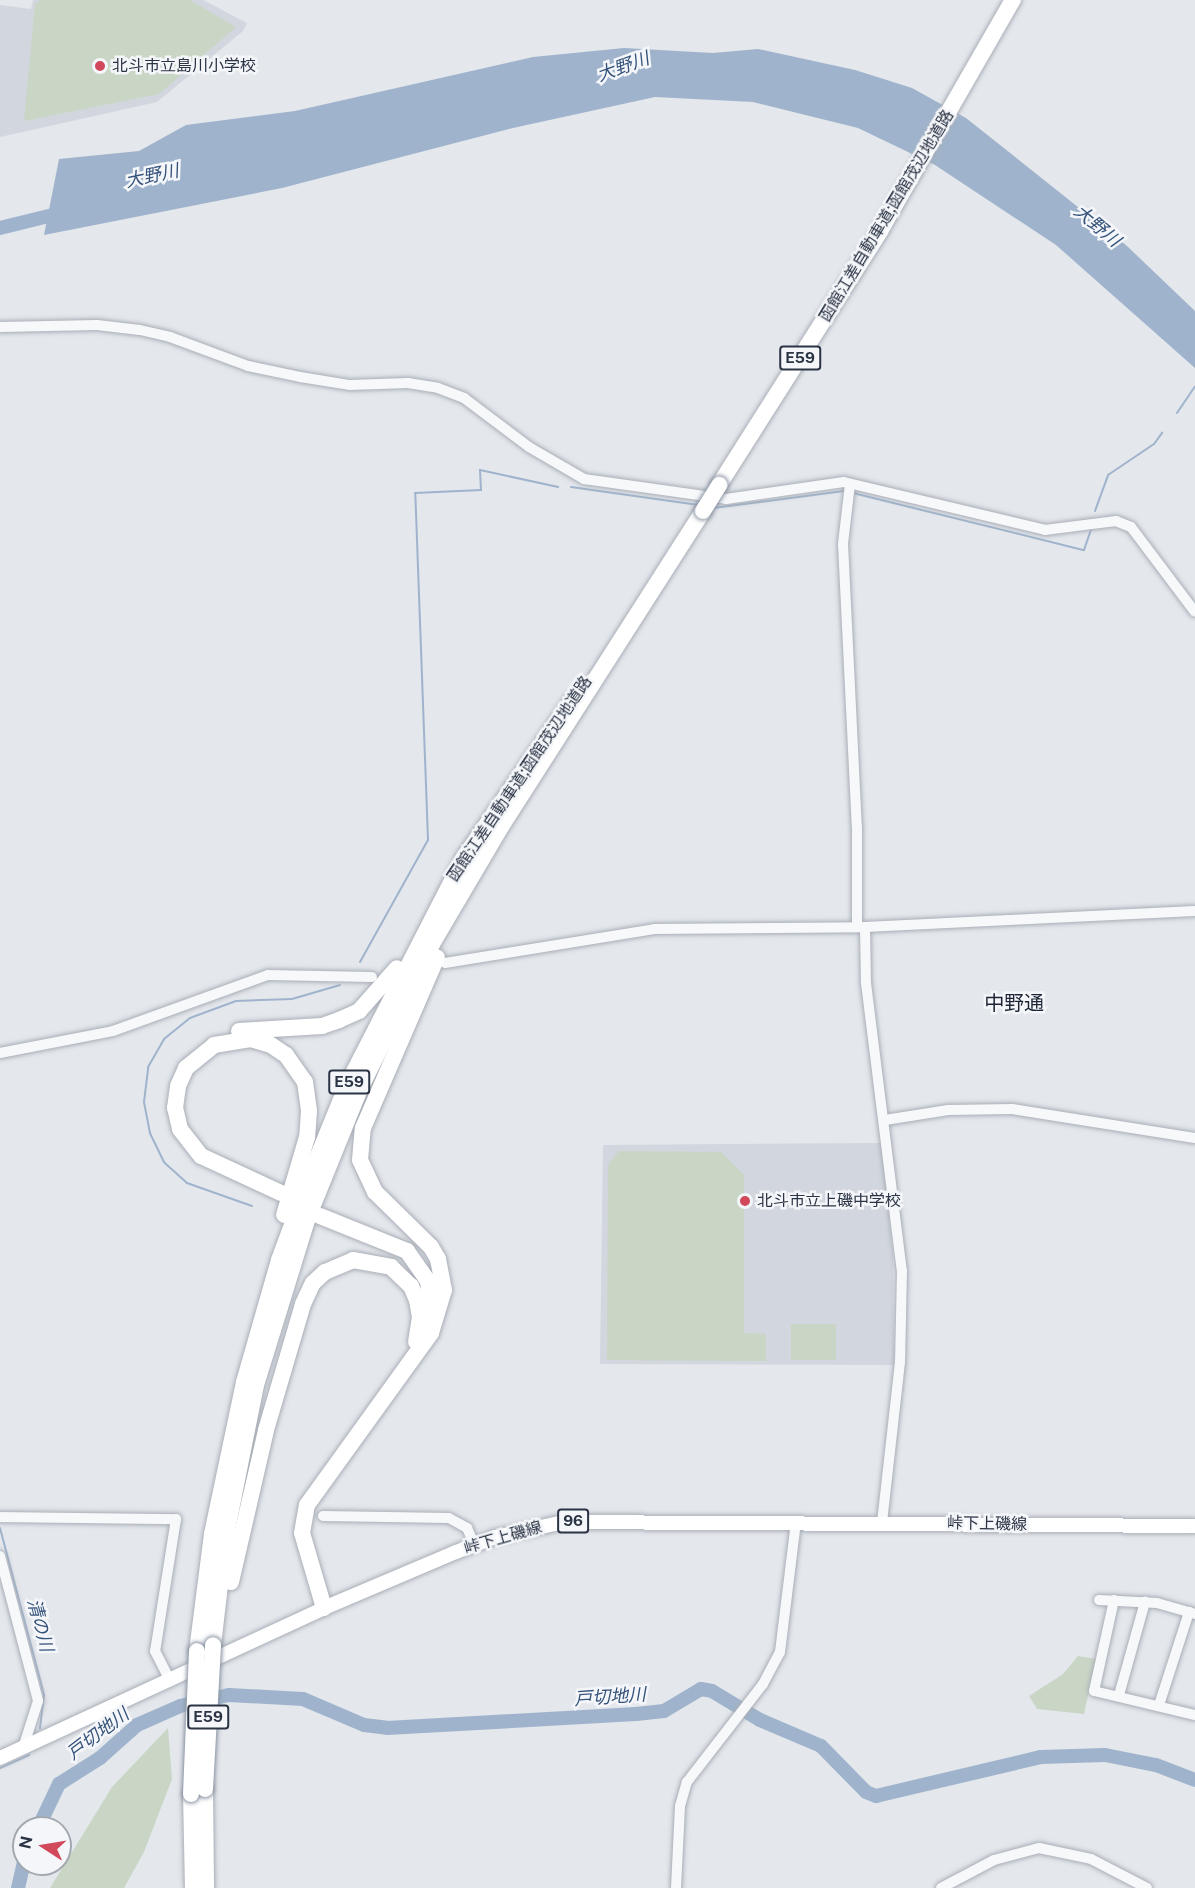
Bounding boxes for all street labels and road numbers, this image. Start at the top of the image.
street label: 函館江差自動車道;函館茂辺地道路 [816,107,958,325]
road number: E59 [779,346,821,370]
street label: 函館江差自動車道;函館茂辺地道路 [444,673,596,885]
road number: E59 [328,1070,370,1094]
road number: 96 [556,1509,590,1533]
street label: 峠下上磯線 [947,1514,1027,1534]
street label: 峠下上磯線 [462,1518,544,1558]
road number: E59 [187,1705,229,1729]

